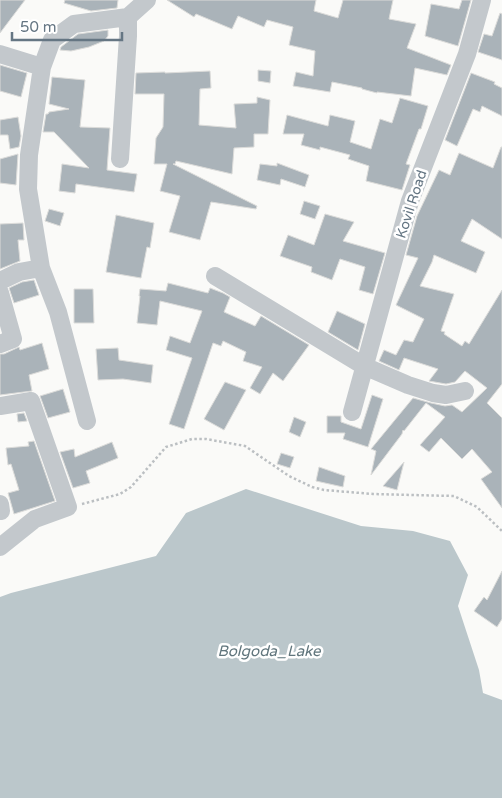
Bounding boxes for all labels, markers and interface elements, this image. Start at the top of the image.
scale bar [12,10,122,42]
text: 50 m [20,18,57,36]
street label: Kovil Road [392,168,431,241]
water label: Bolgoda_Lake [217,642,322,660]

